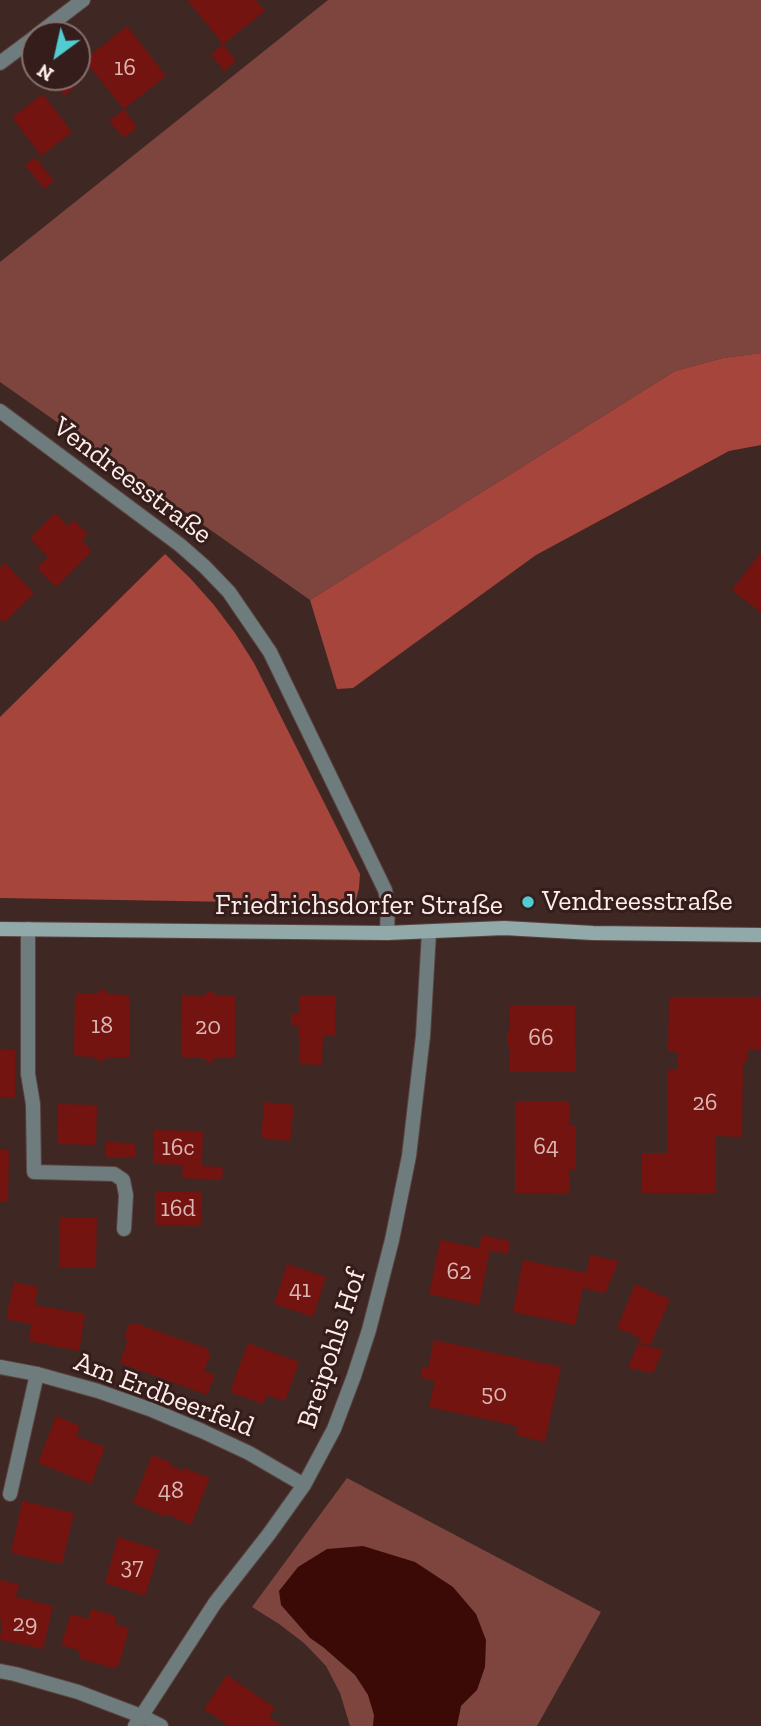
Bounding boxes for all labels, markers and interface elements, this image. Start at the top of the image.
north arrow [21,21,91,91]
house number: 16 [114,54,136,82]
text: N [33,59,58,86]
street label: Vendreesstraße [46,410,218,552]
place label: Vendreesstraße [542,885,733,919]
street label: Friedrichsdorfer Straße [215,889,503,923]
marker: Vendreesstraße [520,894,536,910]
house number: 18 [91,1012,113,1040]
house number: 20 [195,1013,221,1041]
house number: 66 [528,1024,554,1052]
house number: 26 [692,1089,718,1117]
house number: 64 [533,1133,559,1161]
house number: 16c [161,1134,195,1162]
house number: 16d [160,1195,196,1223]
house number: 62 [446,1258,472,1286]
street label: Breipohls Hof [291,1265,373,1433]
house number: 41 [289,1276,311,1304]
street label: Am Erdbeerfeld [69,1345,259,1445]
house number: 50 [481,1380,507,1408]
house number: 48 [158,1477,184,1505]
house number: 37 [120,1553,144,1581]
house number: 29 [12,1610,38,1638]

